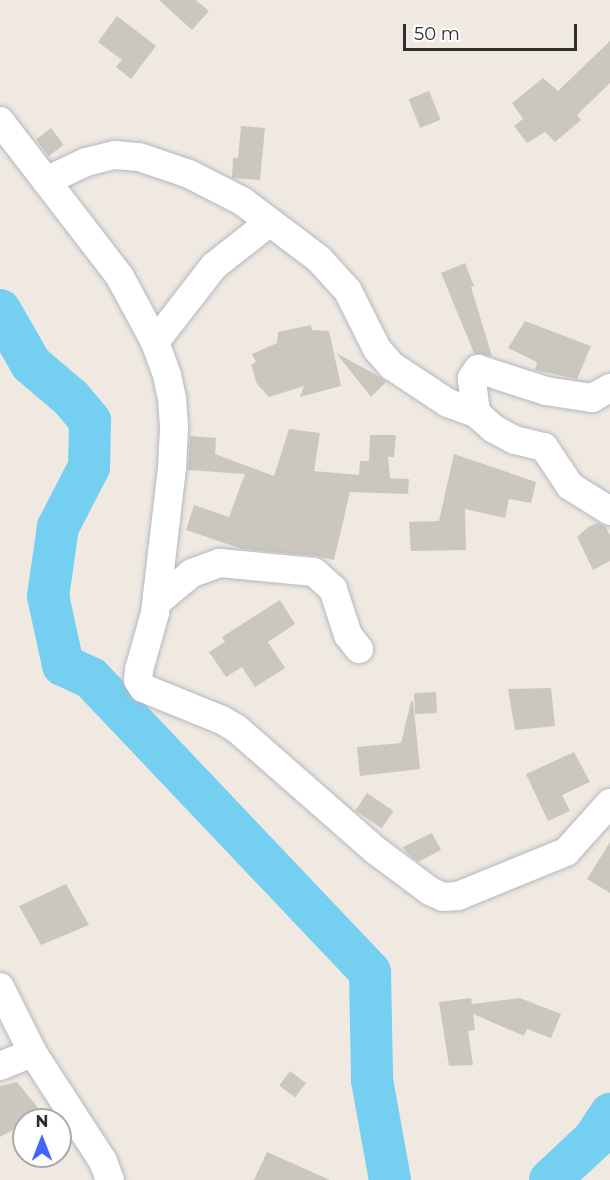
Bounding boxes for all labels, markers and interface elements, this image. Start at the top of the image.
scale bar [406,12,580,50]
text: 50 m [414,23,460,45]
north arrow [12,1108,72,1168]
text: N [36,1112,48,1131]

